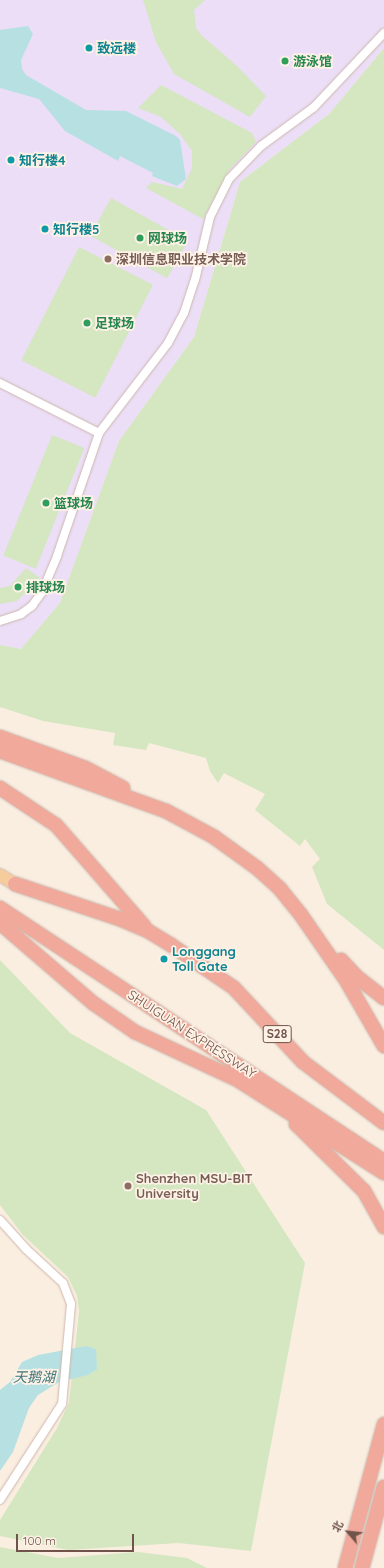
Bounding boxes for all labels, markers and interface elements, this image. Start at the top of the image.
place label: 致远楼 [97,40,136,56]
marker: 致远楼 [84,43,94,53]
place label: 游泳馆 [293,53,332,69]
marker: 游泳馆 [280,56,290,66]
place label: 知行楼4 [19,152,66,168]
marker: 知行楼4 [6,155,16,165]
place label: 知行楼5 [53,221,99,237]
marker: 知行楼5 [40,224,50,234]
place label: 网球场 [148,230,187,246]
marker: 网球场 [135,233,145,243]
place label: 深圳信息职业技术学院 [116,251,246,267]
marker: 深圳信息职业技术学院 [103,254,113,264]
place label: 足球场 [95,315,134,331]
marker: 足球场 [82,318,92,328]
place label: 篮球场 [54,495,93,511]
marker: 篮球场 [41,498,51,508]
place label: 排球场 [26,579,65,595]
marker: 排球场 [13,582,23,592]
place label: Longgang Toll Gate [172,944,236,975]
marker: Longgang Toll Gate [159,954,169,964]
street label: SHUIGUAN EXPRESSWAY [125,987,259,1081]
road number: S28 [262,1024,292,1044]
place label: Shenzhen MSU-BIT University [136,1171,253,1202]
marker: Shenzhen MSU-BIT University [123,1181,133,1191]
water label: 天鹅湖 [13,1369,55,1385]
north arrow [328,1512,368,1552]
text: 北 [329,1518,346,1535]
scale bar [18,1526,136,1552]
text: 100 m [23,1533,56,1548]

